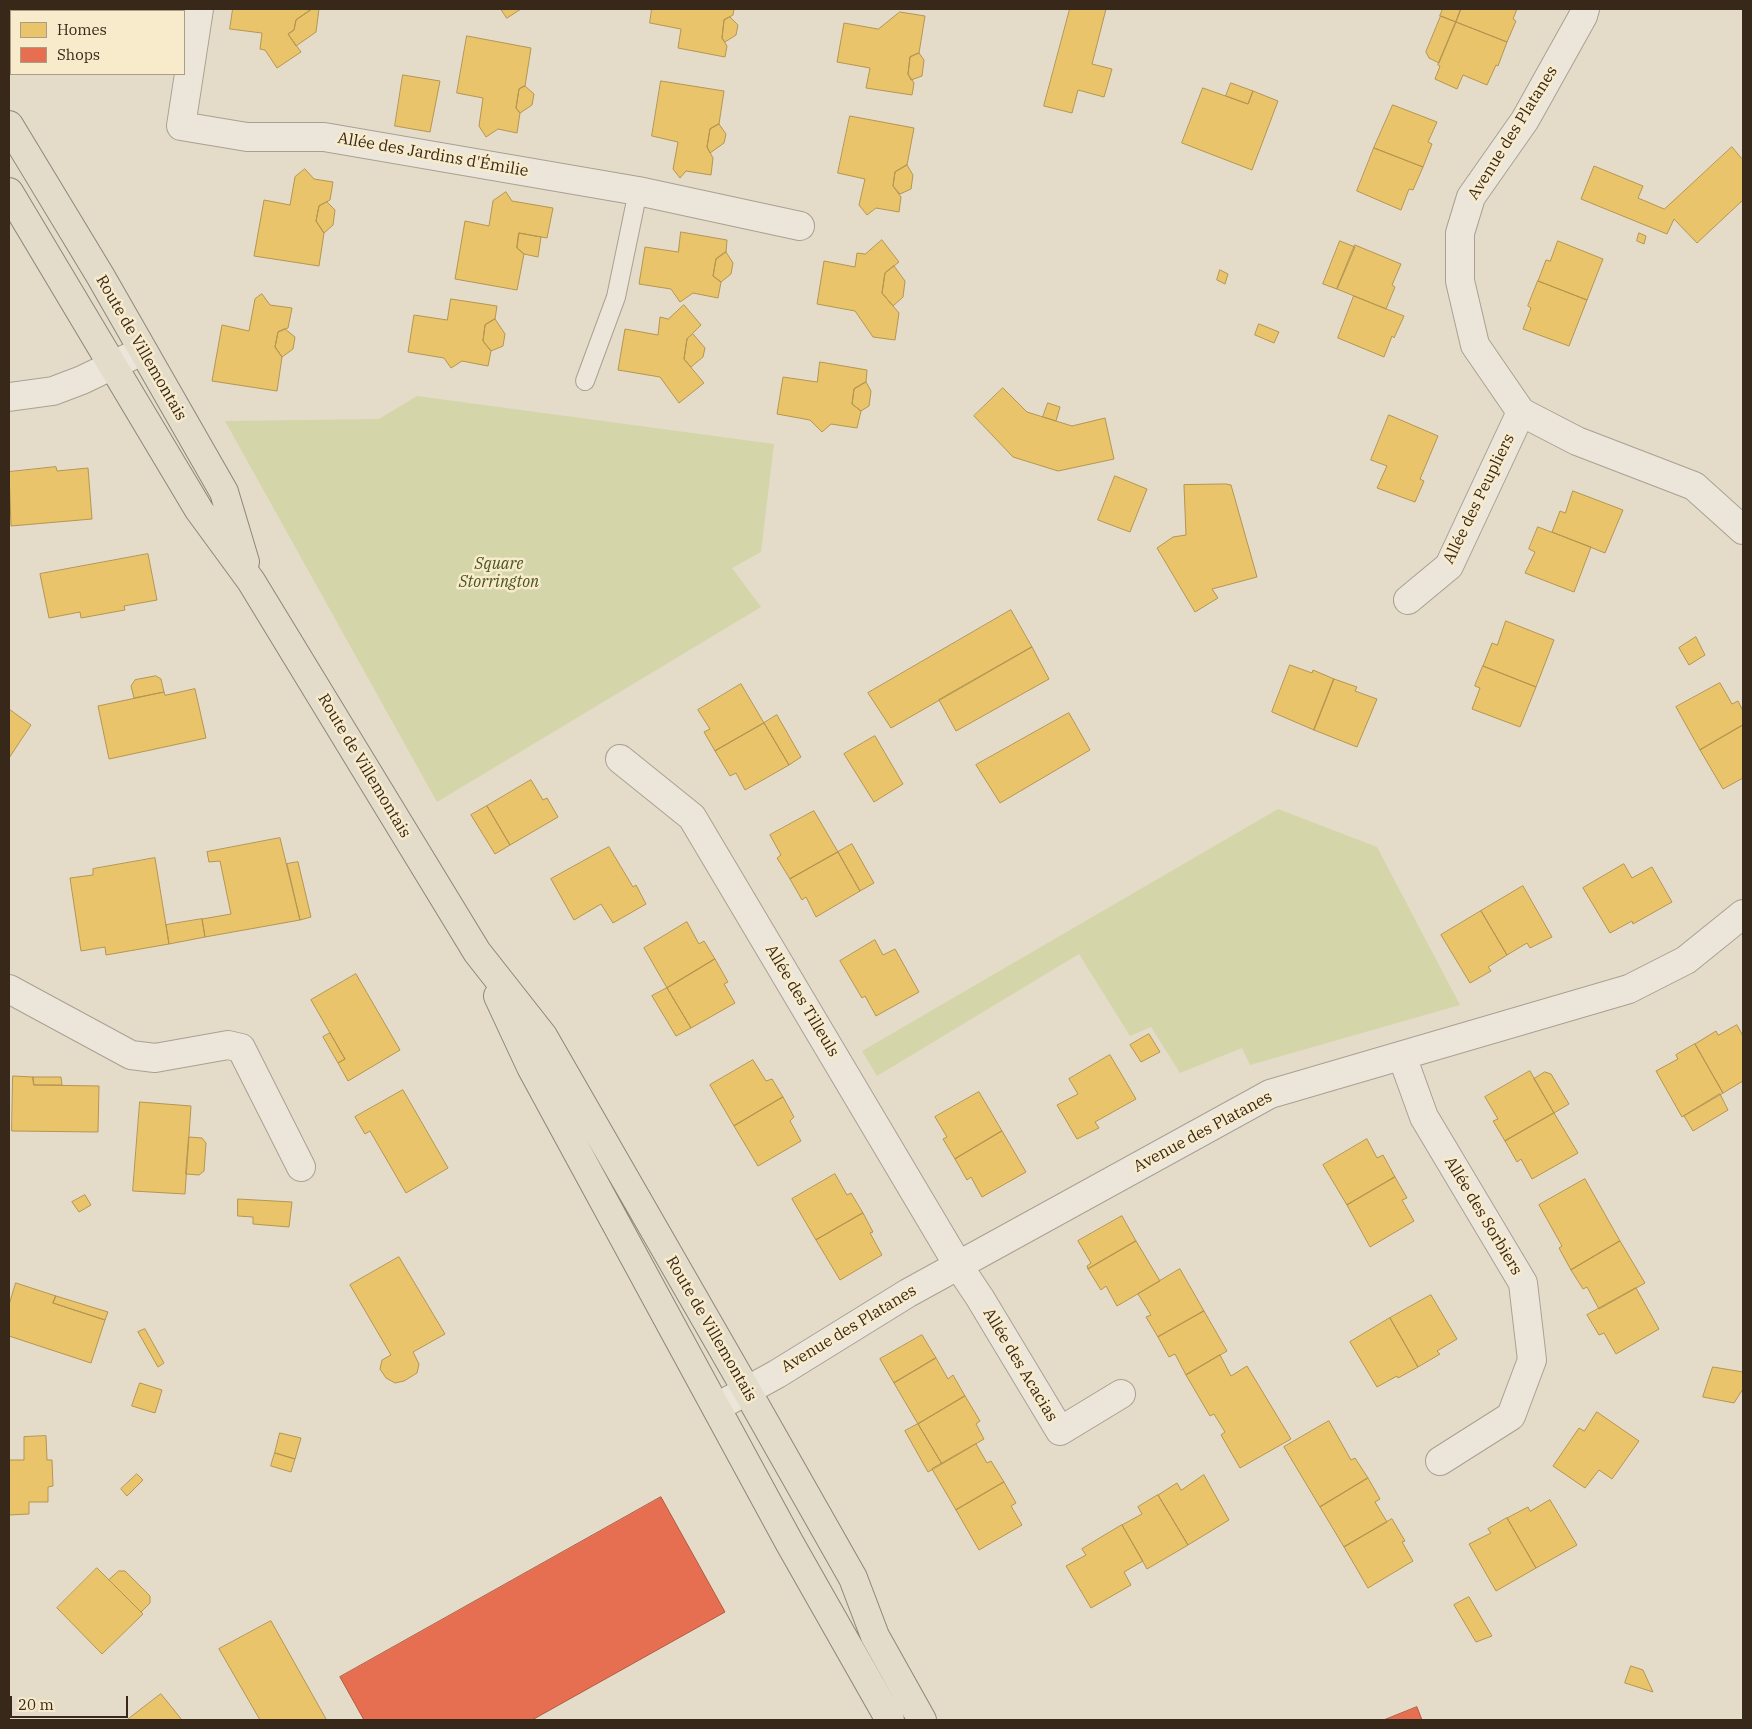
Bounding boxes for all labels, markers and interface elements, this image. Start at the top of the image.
legend [10,10,185,75]
text: Homes [57,20,107,39]
text: Shops [57,45,100,64]
street label: Avenue des Platanes [1464,63,1562,203]
street label: Allée des Jardins d'Émilie [336,129,530,181]
street label: Route de Villemontais [92,272,190,424]
street label: Allée des Peupliers [1439,431,1519,567]
park label: Square Storrington [459,554,539,592]
street label: Route de Villemontais [313,690,415,842]
street label: Allée des Tilleuls [761,942,843,1060]
street label: Avenue des Platanes [1130,1087,1276,1177]
street label: Allée des Sorbiers [1440,1153,1526,1279]
street label: Route de Villemontais [662,1253,760,1405]
street label: Avenue des Platanes [778,1281,920,1377]
street label: Allée des Acacias [979,1305,1061,1425]
scale bar [12,1686,130,1718]
text: 20 m [18,1695,54,1714]

